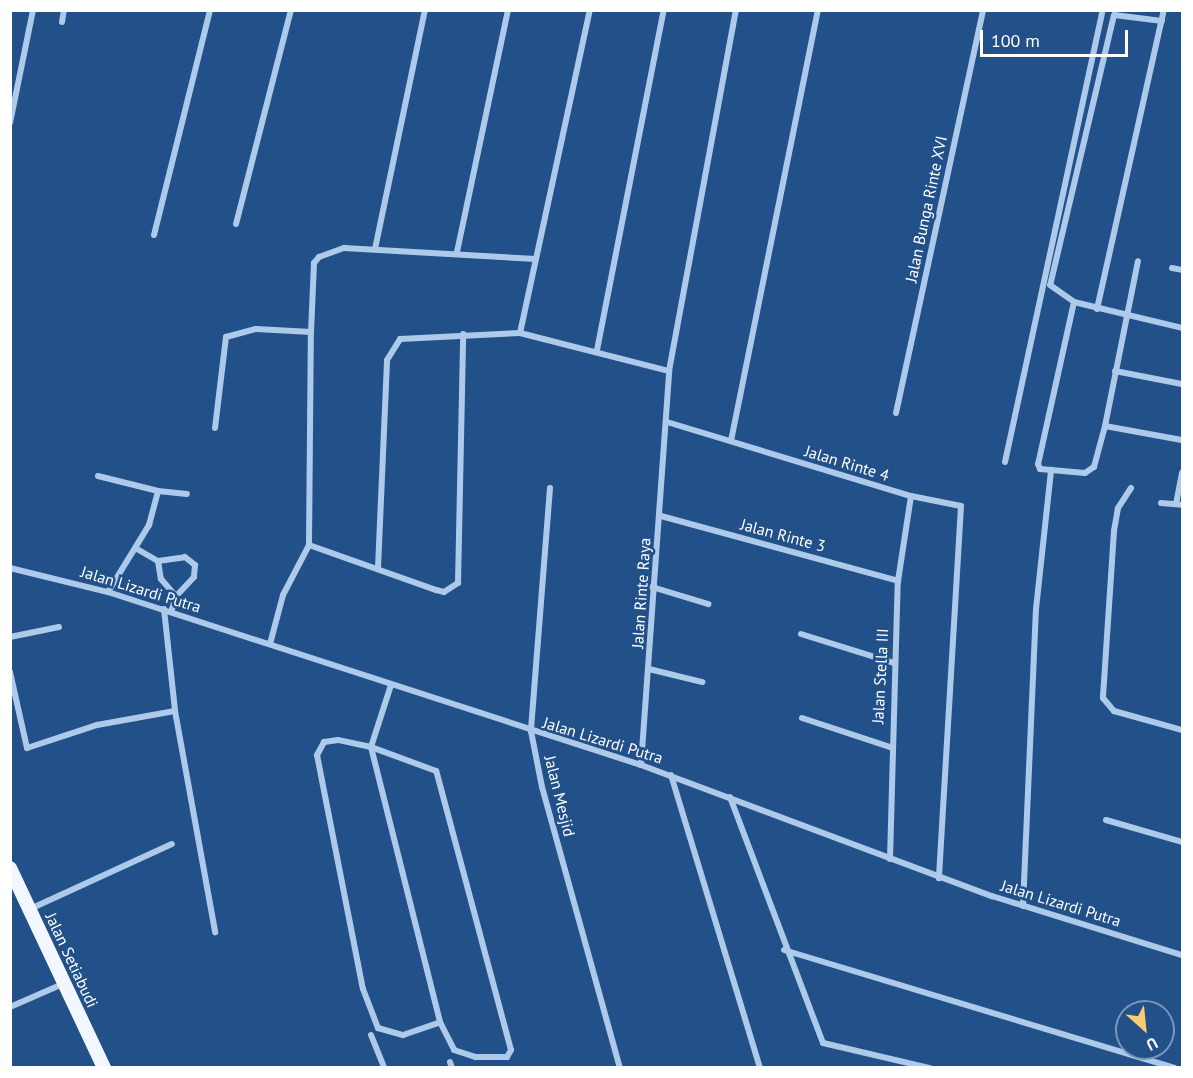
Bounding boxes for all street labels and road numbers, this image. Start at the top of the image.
street label: Jalan Bunga Rinte XVI [901,134,951,284]
street label: Jalan Rinte 4 [803,441,891,485]
street label: Jalan Rinte 3 [738,514,828,556]
street label: Jalan Rinte Raya [628,537,654,649]
street label: Jalan Lizardi Putra [79,562,203,616]
street label: Jalan Stella III [868,628,892,724]
street label: Jalan Lizardi Putra [541,713,665,767]
street label: Jalan Mesjid [541,753,579,839]
street label: Jalan Lizardi Putra [999,876,1123,930]
street label: Jalan Setiabudi [42,909,102,1011]

